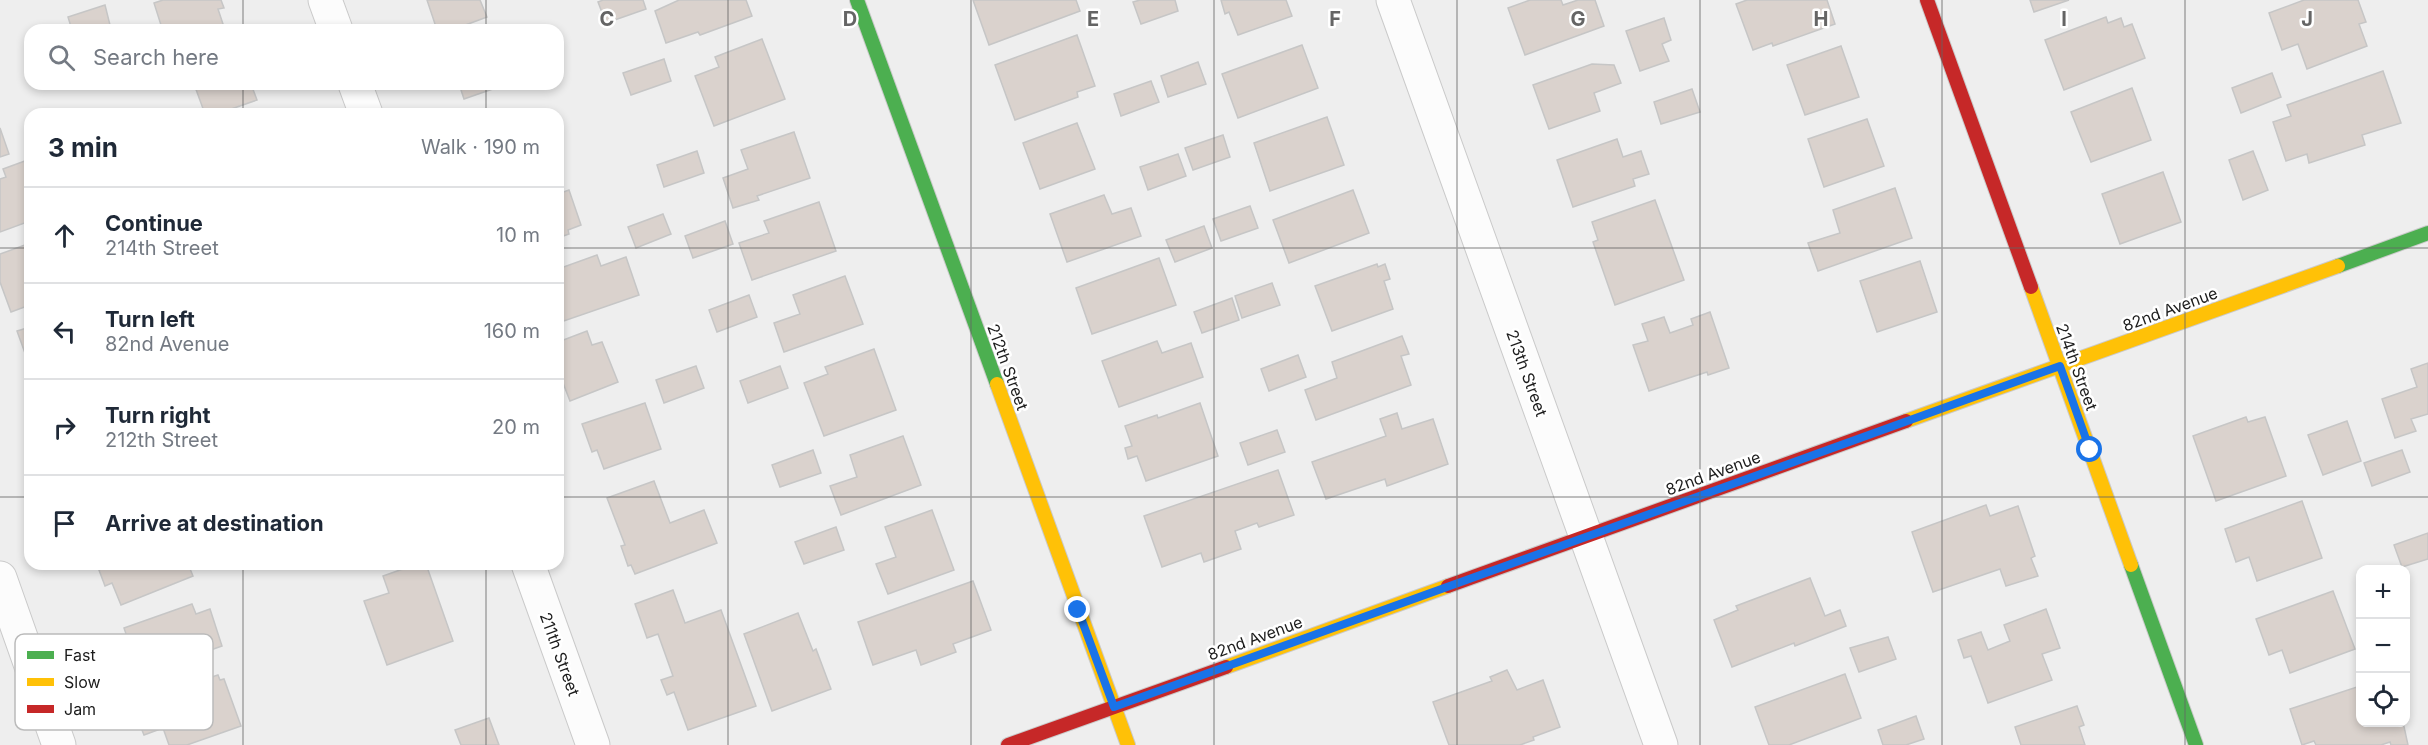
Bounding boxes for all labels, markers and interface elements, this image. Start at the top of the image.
text: C [600,7,614,31]
text: D [843,7,857,31]
text: E [1087,7,1099,31]
text: F [1329,7,1341,31]
text: G [1570,7,1586,31]
text: H [1814,7,1828,31]
text: I [2061,7,2067,31]
text: J [2301,7,2313,31]
search box [24,24,564,90]
icon: search [45,41,78,74]
text: Search here [93,44,219,70]
text: 3 min [48,132,118,163]
text: Walk · 190 m [421,135,540,159]
text: Continue [105,210,203,236]
icon: ahead [48,219,81,252]
text: 10 m [496,223,540,247]
text: 214th Street [105,236,219,260]
street label: 82nd Avenue [2120,283,2220,335]
text: Turn left [105,306,195,332]
icon: left [48,315,81,348]
text: 160 m [484,319,540,343]
street label: 212th Street [983,321,1033,413]
street label: 214th Street [2052,321,2102,413]
street label: 213th Street [1502,327,1552,419]
text: 82nd Avenue [105,332,230,356]
text: Turn right [105,402,211,428]
icon: right [48,411,81,444]
text: 20 m [492,415,540,439]
text: 212th Street [105,428,218,452]
route start [2076,436,2102,462]
street label: 82nd Avenue [1663,447,1763,499]
icon: arrive [48,507,81,540]
text: Arrive at destination [105,510,324,536]
map controls [2356,565,2410,727]
button: + [2356,565,2410,619]
route end [1064,596,1090,622]
street label: 211th Street [536,610,584,698]
street label: 82nd Avenue [1205,612,1305,664]
button: − [2356,619,2410,673]
legend [15,634,213,730]
text: Fast [64,645,96,665]
text: Slow [64,672,101,692]
button: locate [2356,673,2410,727]
text: Jam [64,699,96,719]

